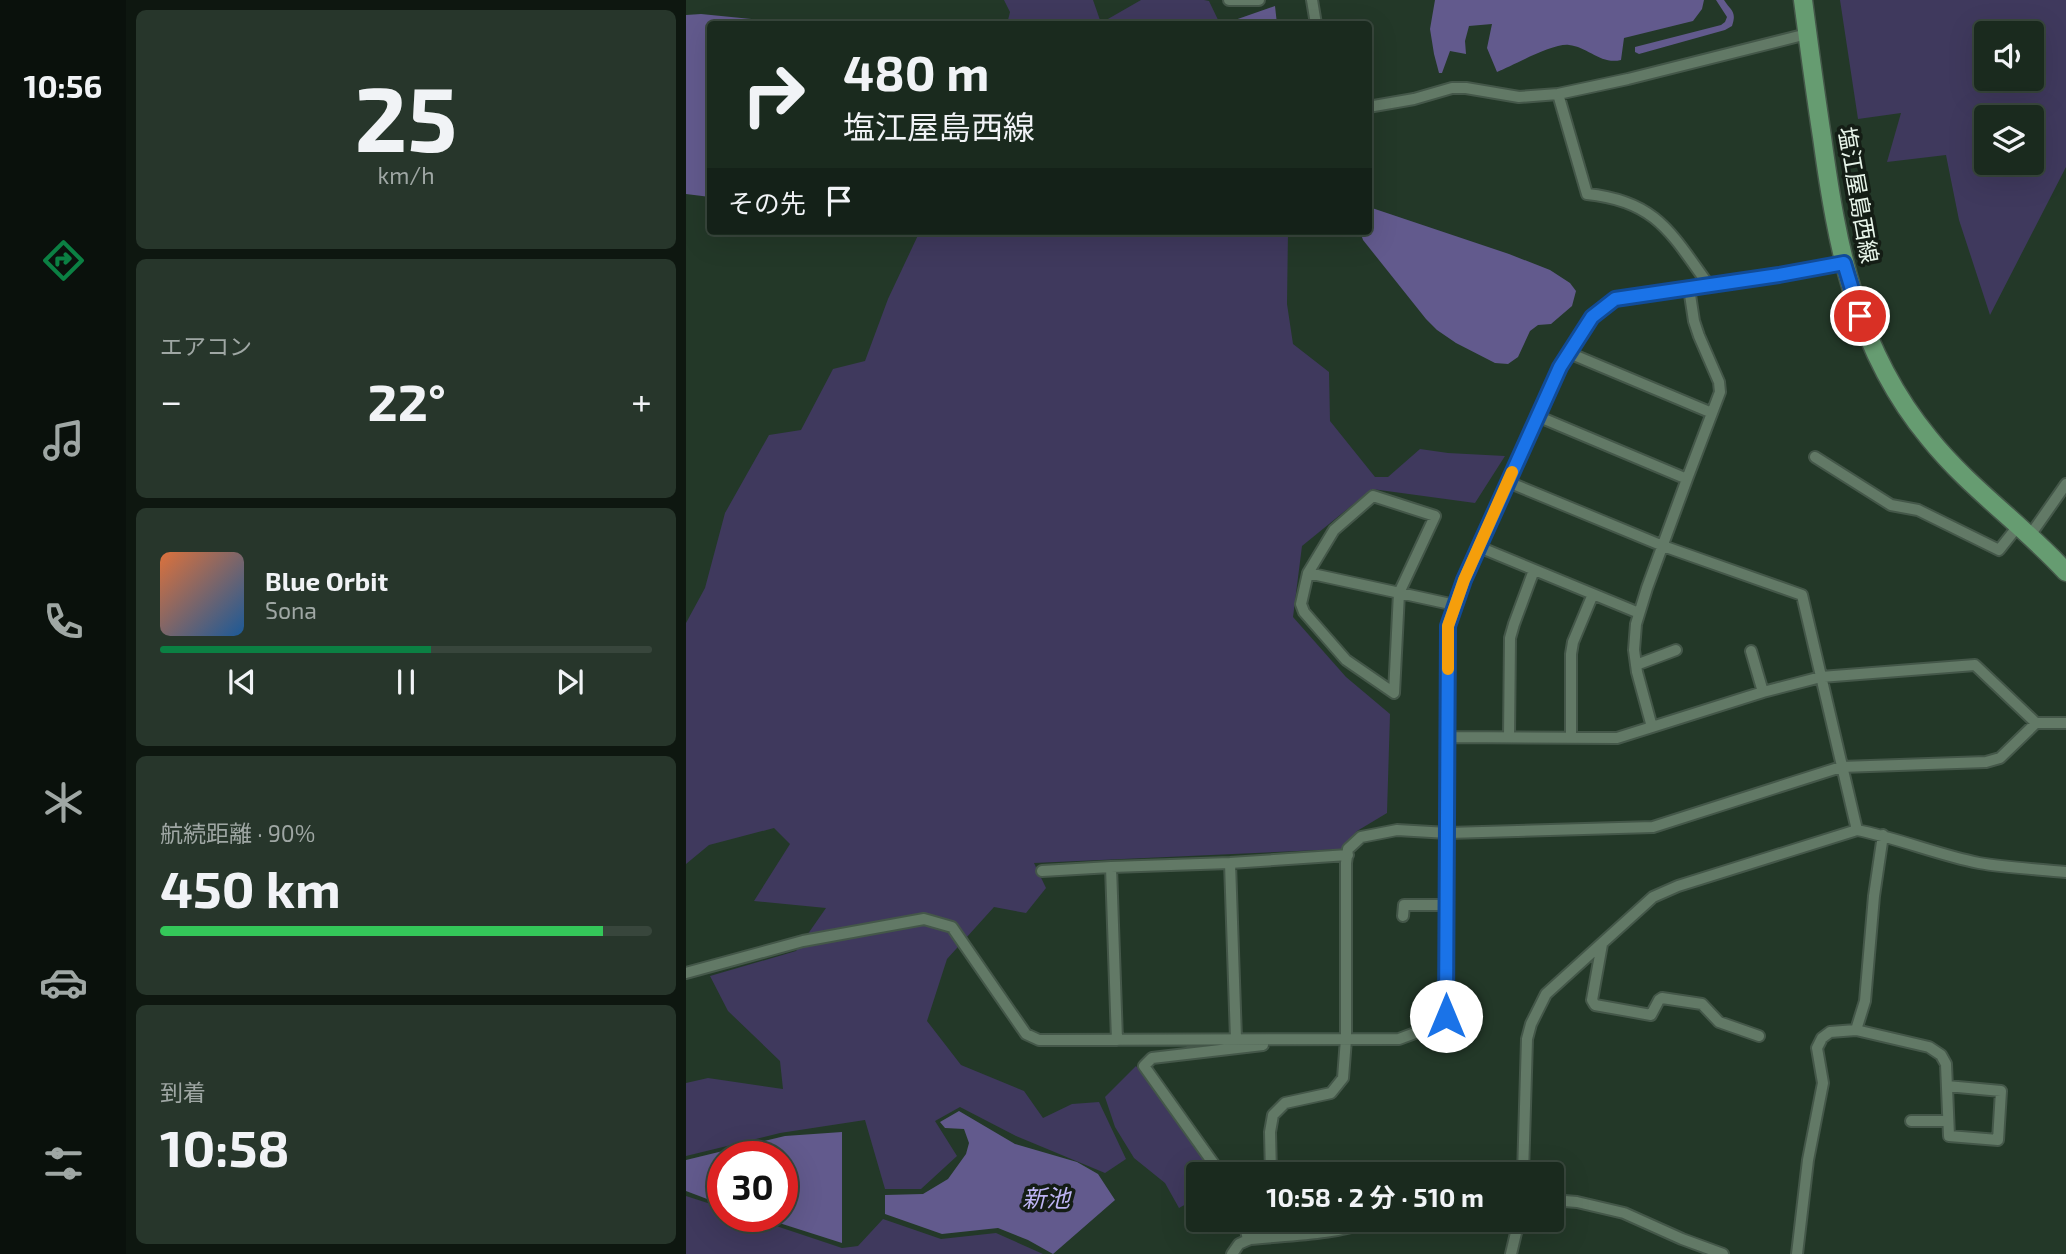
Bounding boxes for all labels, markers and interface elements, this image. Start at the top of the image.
map controls [1974,21,2044,175]
button: sound [1974,21,2044,91]
text: 480 m [843,42,989,101]
icon: right [728,49,819,140]
text: 25 [354,61,458,170]
text: 10:56 [24,66,102,104]
button: layers [1974,105,2044,175]
text: 塩江屋島西線 [843,107,1035,145]
street label: 塩江屋島西線 [1833,124,1885,265]
text: km/h [377,161,435,189]
icon: arrive [820,182,858,220]
text: その先 [728,187,806,218]
icon: directions [39,236,88,285]
pin [1830,286,1890,346]
icon: arrive [1841,297,1879,335]
text: エアコン [160,332,252,360]
text: 22° [367,369,446,431]
text: − [160,377,182,423]
text: + [631,377,652,423]
icon: music [39,416,88,465]
text: Blue Orbit [265,565,388,596]
text: Sona [265,596,317,624]
icon: phone [39,597,88,646]
icon: previous [223,663,261,701]
icon: pause [387,663,425,701]
icon: next [551,663,589,701]
icon: climate [39,778,88,827]
text: 航続距離 · 90% [160,819,315,847]
text: 450 km [160,856,341,918]
icon: car [39,958,88,1007]
position arrow [1409,979,1483,1053]
text: 到着 [160,1078,206,1106]
text: 10:58 [160,1115,290,1177]
icon: filters [39,1139,88,1188]
speed limit sign: 30 [707,1141,798,1232]
text: 10:58 · 2 分 · 510 m [1266,1181,1484,1212]
water label: 新池 [1022,1183,1072,1212]

